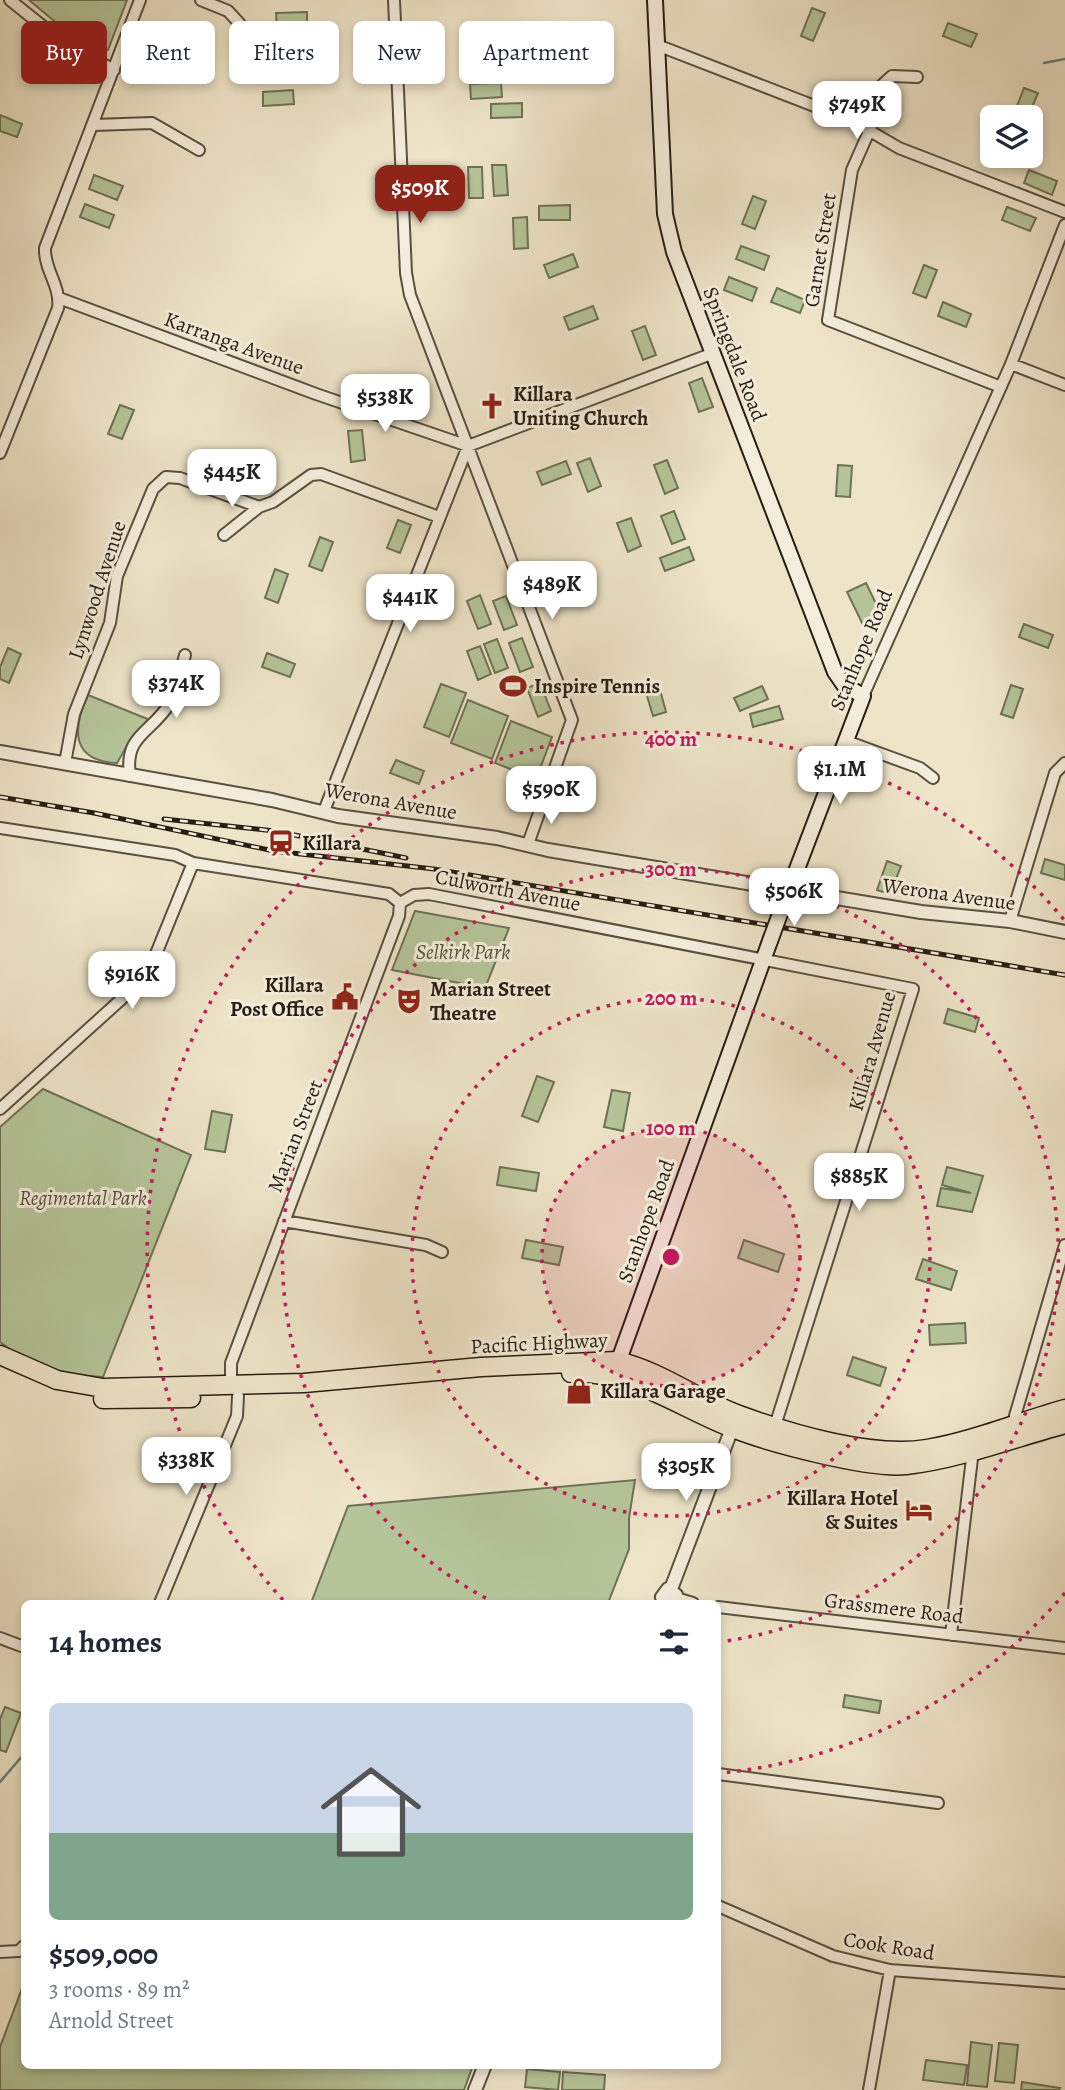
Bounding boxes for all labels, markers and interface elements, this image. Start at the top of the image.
chip: Buy [21,21,107,84]
chip: Rent [121,21,215,84]
chip: Filters [229,21,339,84]
chip: New [353,21,445,84]
chip: Apartment [459,21,614,84]
pin: $749K [808,82,906,141]
text: $749K [828,88,886,119]
map controls [980,105,1043,168]
button: layers [980,105,1043,168]
pin: $509K [371,166,469,225]
text: $509K [391,172,449,203]
street label: Garnet Street [797,191,843,309]
street label: Springdale Road [697,283,774,426]
street label: Karranga Avenue [160,305,308,381]
pin: $538K [336,374,434,434]
place label: Killara Uniting Church [513,380,648,432]
text: $538K [357,381,413,412]
church icon: Killara Uniting Church [477,391,507,421]
pin: $445K [183,449,281,509]
text: $445K [203,456,261,487]
street label: Lynwood Avenue [61,517,133,663]
pin: $489K [503,562,601,621]
text: $489K [523,568,581,599]
pin: $441K [361,574,459,634]
text: $441K [382,581,438,612]
street label: Stanhope Road [823,584,899,715]
pin: $374K [127,660,225,720]
text: $374K [148,667,204,698]
sports icon: Inspire Tennis [498,671,528,701]
place label: Inspire Tennis [534,672,660,700]
text: 400 m [645,725,698,753]
pin: $1.1M [791,746,889,806]
text: $1.1M [814,753,866,784]
pin: $590K [502,766,600,826]
text: $590K [522,773,580,804]
street label: Werona Avenue [322,775,459,826]
station icon: Killara [266,828,296,858]
place label: Killara [302,829,362,857]
text: 300 m [645,855,697,883]
street label: Culworth Avenue [433,862,583,918]
pin: $506K [745,869,843,928]
street label: Werona Avenue [880,871,1017,917]
text: $506K [765,875,823,906]
park label: Selkirk Park [416,938,510,966]
pin: $916K [83,951,181,1011]
text: $916K [104,958,160,989]
place label: Killara Post Office [230,971,325,1023]
place label: Marian Street Theatre [430,975,551,1027]
public building icon: Killara Post Office [330,982,360,1012]
text: 200 m [645,984,698,1012]
theatre icon: Marian Street Theatre [394,986,424,1016]
street label: Killara Avenue [842,988,902,1114]
street label: Marian Street [261,1076,329,1196]
text: 100 m [646,1114,696,1142]
pin: $885K [810,1154,908,1213]
street label: Stanhope Road [611,1155,682,1287]
text: $885K [830,1160,888,1191]
park label: Regimental Park [19,1184,147,1212]
centre of rings [659,1245,683,1269]
street label: Pacific Highway [470,1325,609,1361]
shop icon: Killara Garage [564,1376,594,1406]
place label: Killara Garage [600,1377,726,1405]
pin: $338K [137,1438,235,1497]
text: $338K [158,1444,214,1475]
pin: $305K [637,1444,735,1503]
text: $305K [657,1450,715,1481]
place label: Killara Hotel & Suites [787,1484,898,1536]
hotel icon: Killara Hotel & Suites [904,1495,934,1525]
street label: Grassmere Road [823,1586,966,1631]
text: 14 homes [49,1622,162,1662]
icon: filters [655,1623,693,1661]
icon: home [308,1749,434,1875]
street label: Cook Road [841,1925,937,1967]
text: $509,000 [49,1934,158,1974]
text: 3 rooms · 89 m² [49,1974,190,2005]
text: Arnold Street [49,2005,174,2036]

